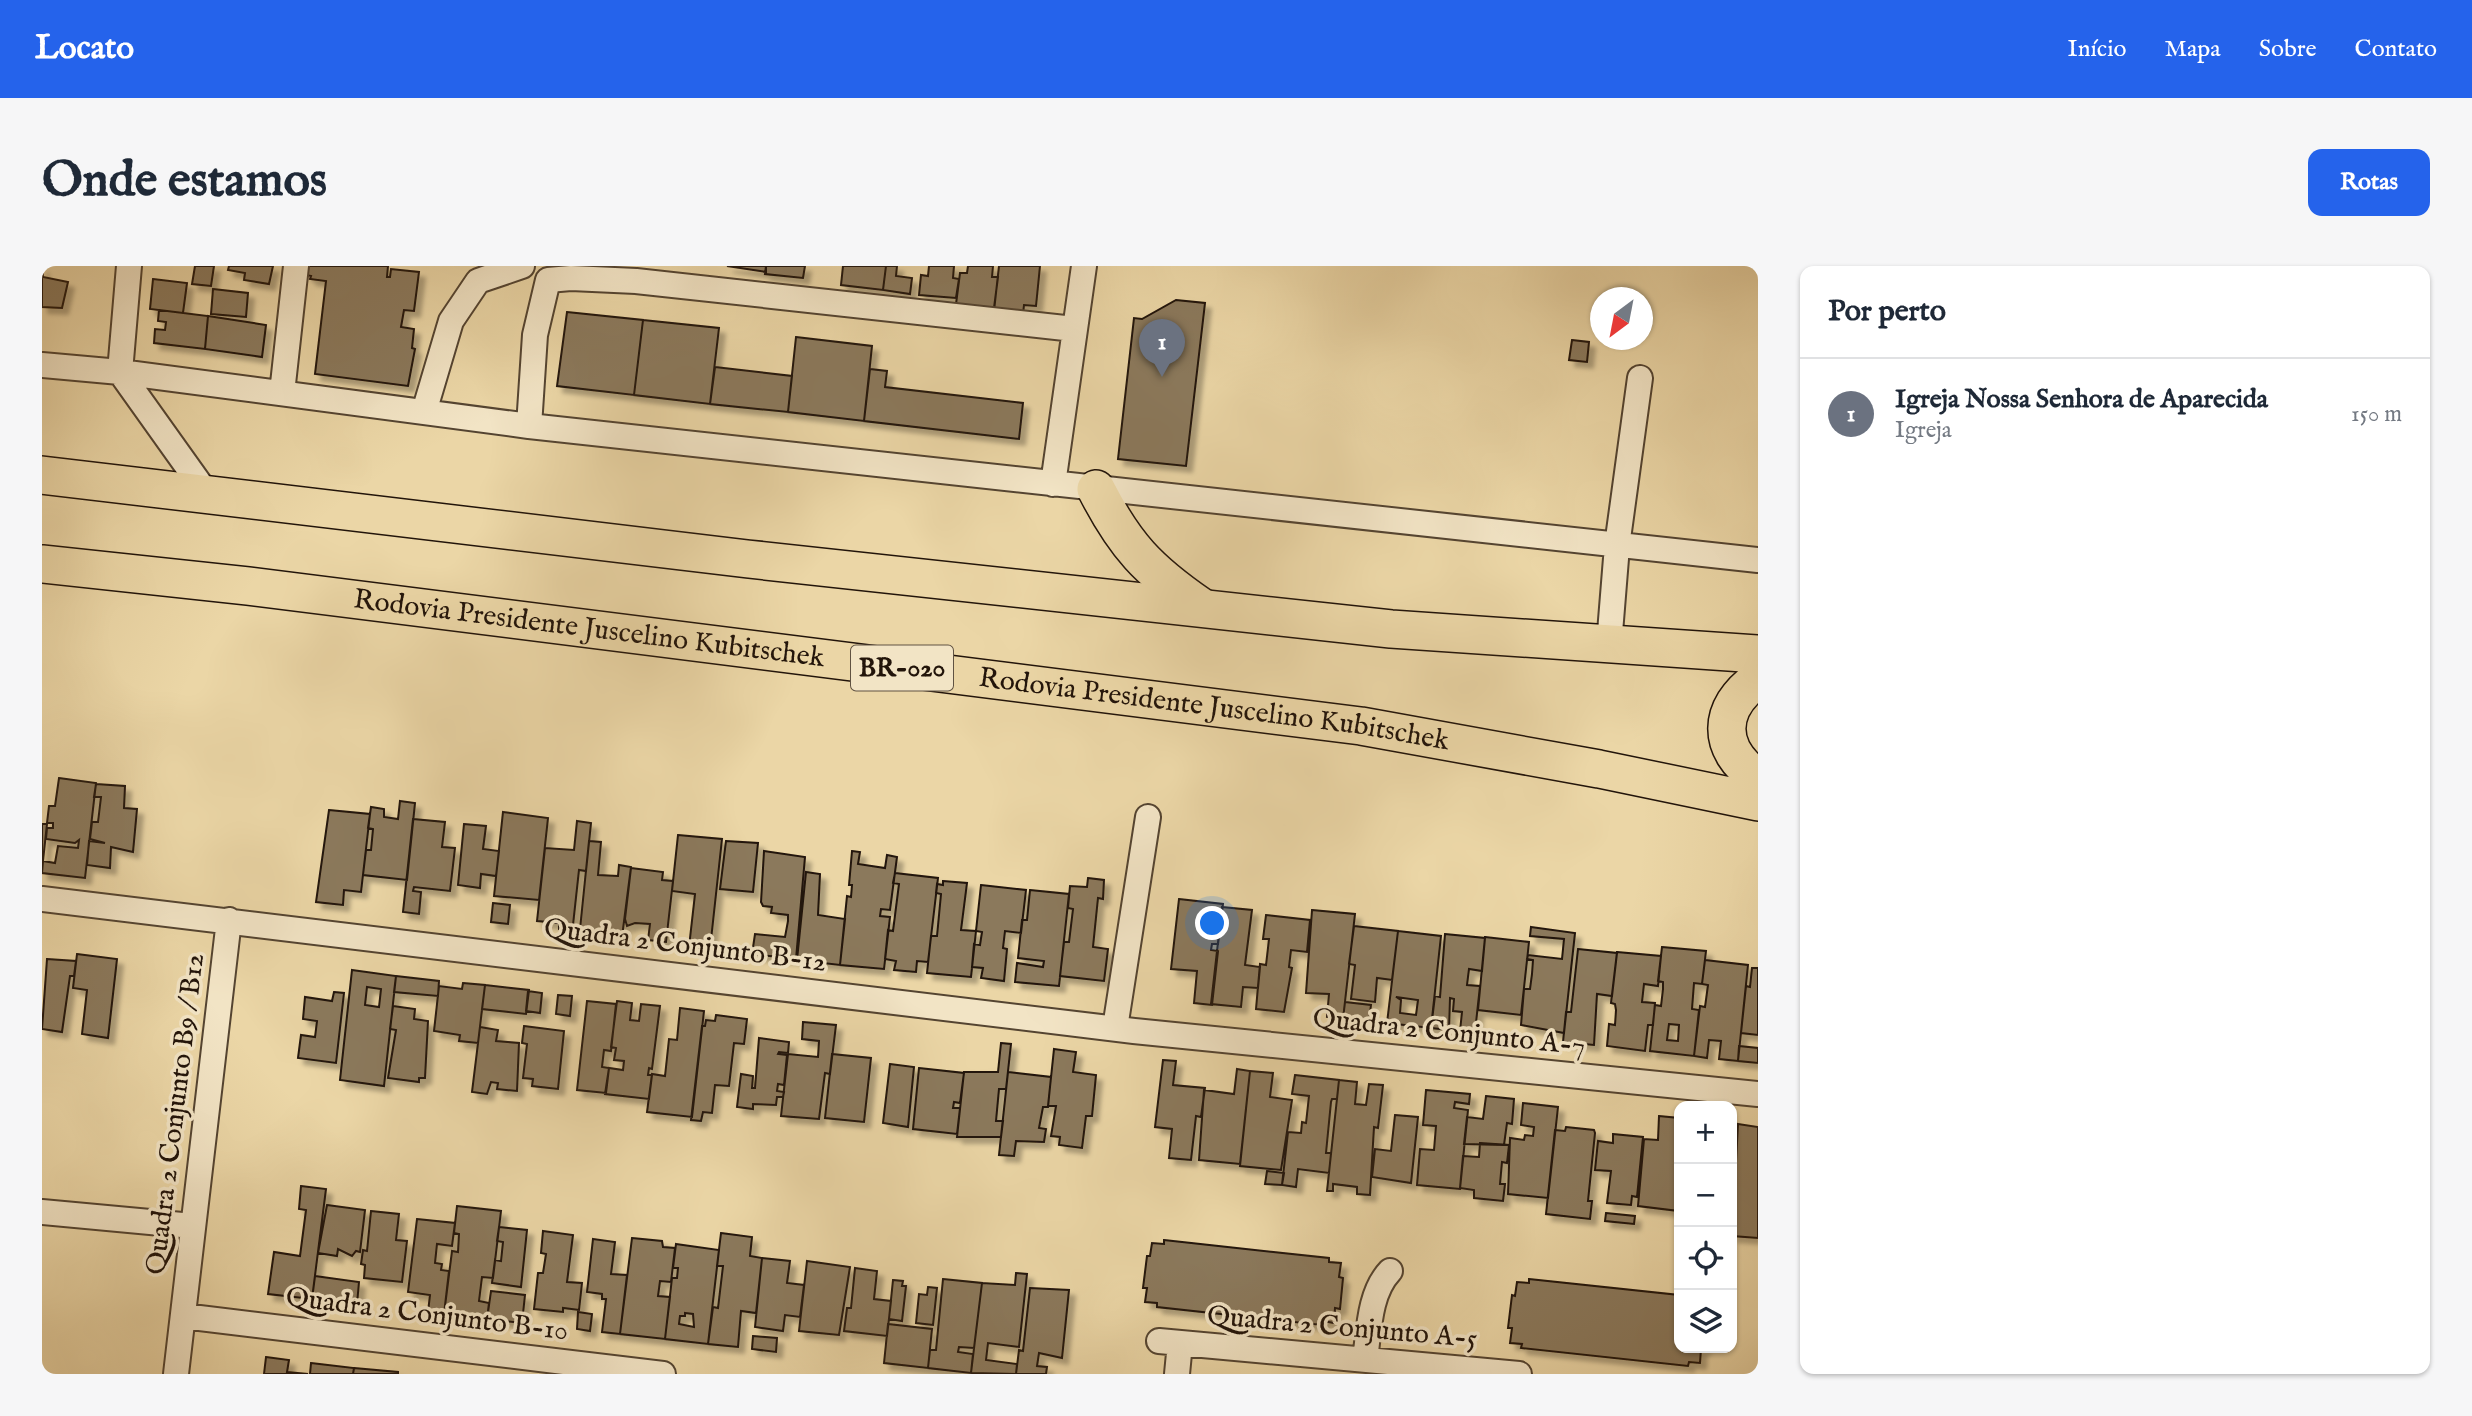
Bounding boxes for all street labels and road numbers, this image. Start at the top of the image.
street label: Rodovia Presidente Juscelino Kubitschek [352,582,828,676]
road number: BR-020 [851,646,953,690]
street label: Rodovia Presidente Juscelino Kubitschek [977,661,1453,759]
street label: Quadra 2 Conjunto B-12 [542,911,828,981]
street label: Quadra 2 Conjunto B9 / B12 [139,951,213,1277]
street label: Quadra 2 Conjunto A-7 [1311,1001,1587,1065]
street label: Quadra 2 Conjunto B-10 [284,1280,570,1350]
street label: Quadra 2 Conjunto A-5 [1206,1299,1478,1357]

